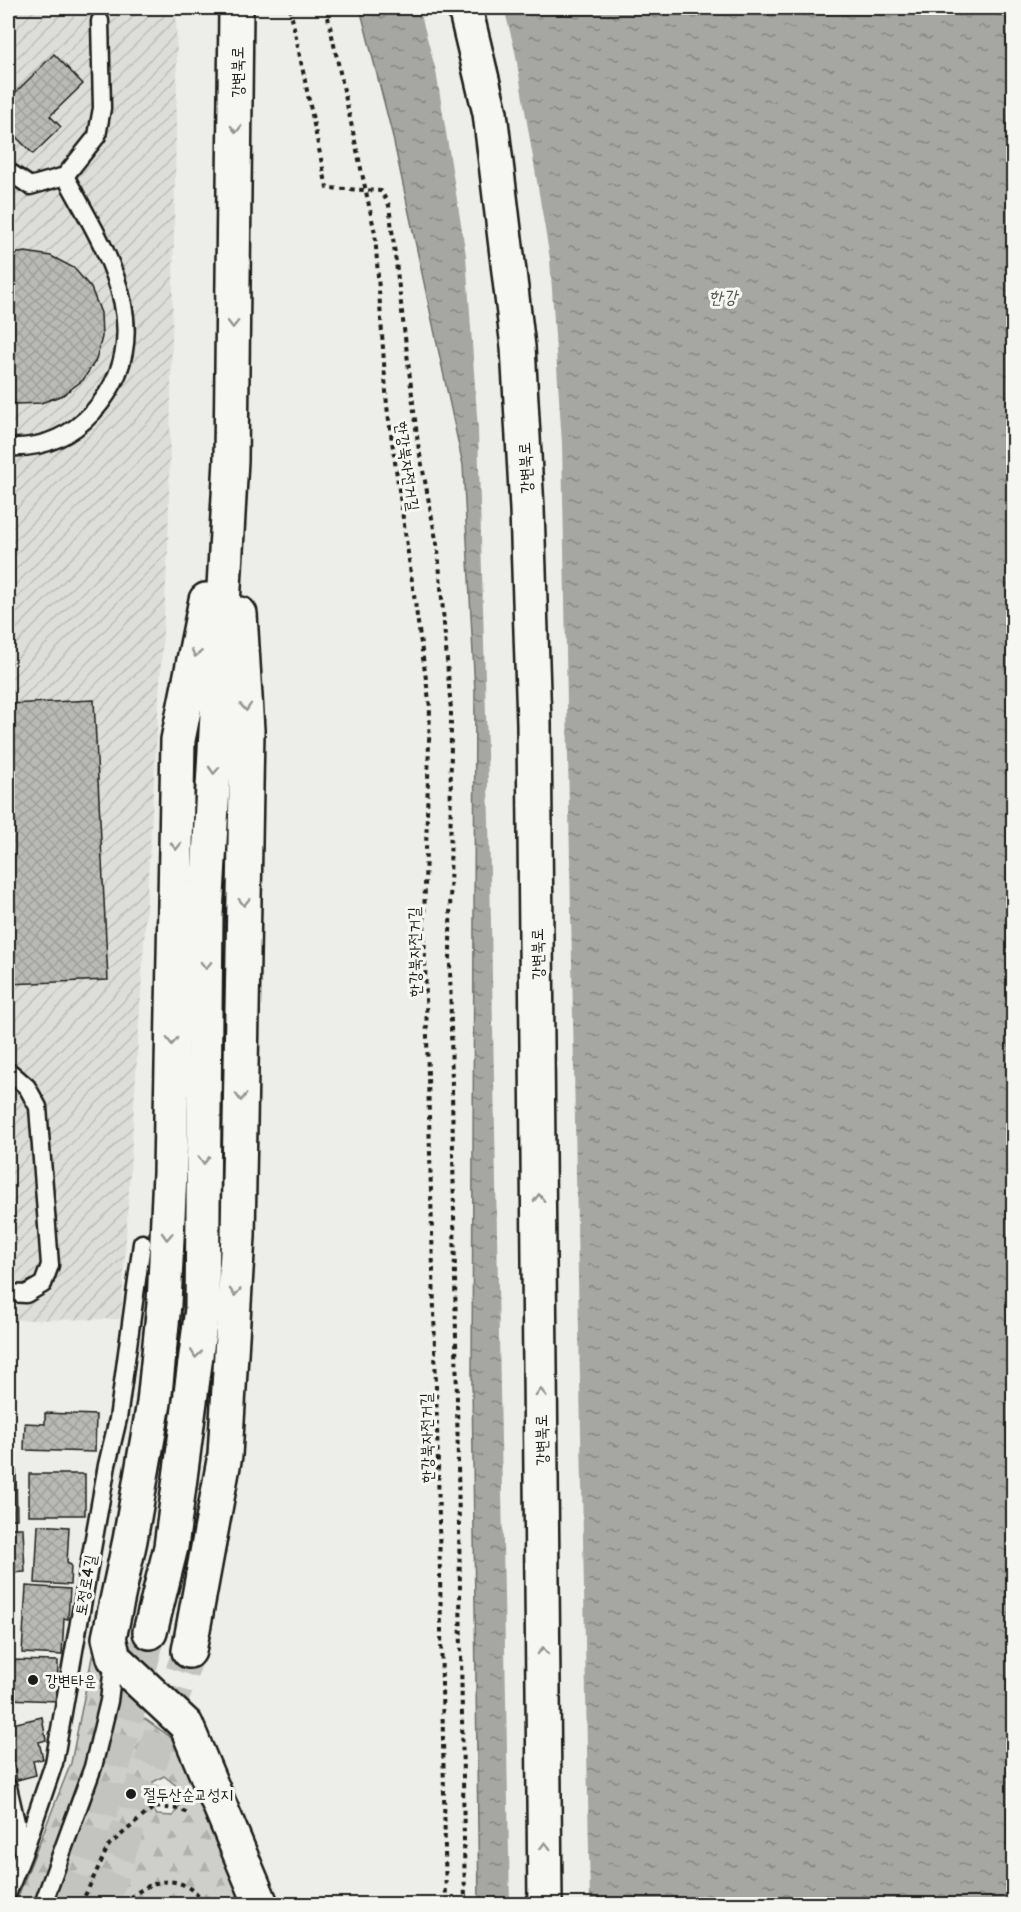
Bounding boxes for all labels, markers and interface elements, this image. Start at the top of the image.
street label: 강변북로 [229,46,248,98]
one-way arrow [230,124,242,133]
water label: 한강 [709,287,740,308]
one-way arrow [227,319,239,328]
street label: 한강북자전거길 [391,420,422,512]
street label: 강변북로 [516,442,537,494]
one-way arrow [190,647,203,657]
one-way arrow [239,702,252,711]
one-way arrow [208,765,221,774]
one-way arrow [170,841,182,850]
one-way arrow [238,897,250,906]
street label: 한강북자전거길 [405,907,426,997]
street label: 강변북로 [529,928,548,980]
one-way arrow [200,960,212,969]
one-way arrow [166,1036,179,1045]
one-way arrow [234,1092,247,1101]
one-way arrow [198,1155,210,1164]
one-way arrow [533,1194,545,1203]
one-way arrow [161,1231,174,1240]
one-way arrow [228,1287,241,1296]
one-way arrow [191,1350,203,1359]
one-way arrow [534,1389,547,1398]
street label: 한강북자전거길 [417,1393,438,1483]
street label: 강변북로 [533,1414,552,1466]
street label: 토정로4길 [72,1553,101,1617]
one-way arrow [537,1647,549,1656]
place label: 강변타운 [45,1672,97,1691]
marker: 강변타운 [26,1673,40,1687]
place label: 절두산순교성지 [143,1786,233,1805]
marker: 절두산순교성지 [124,1787,138,1801]
one-way arrow [539,1842,551,1851]

